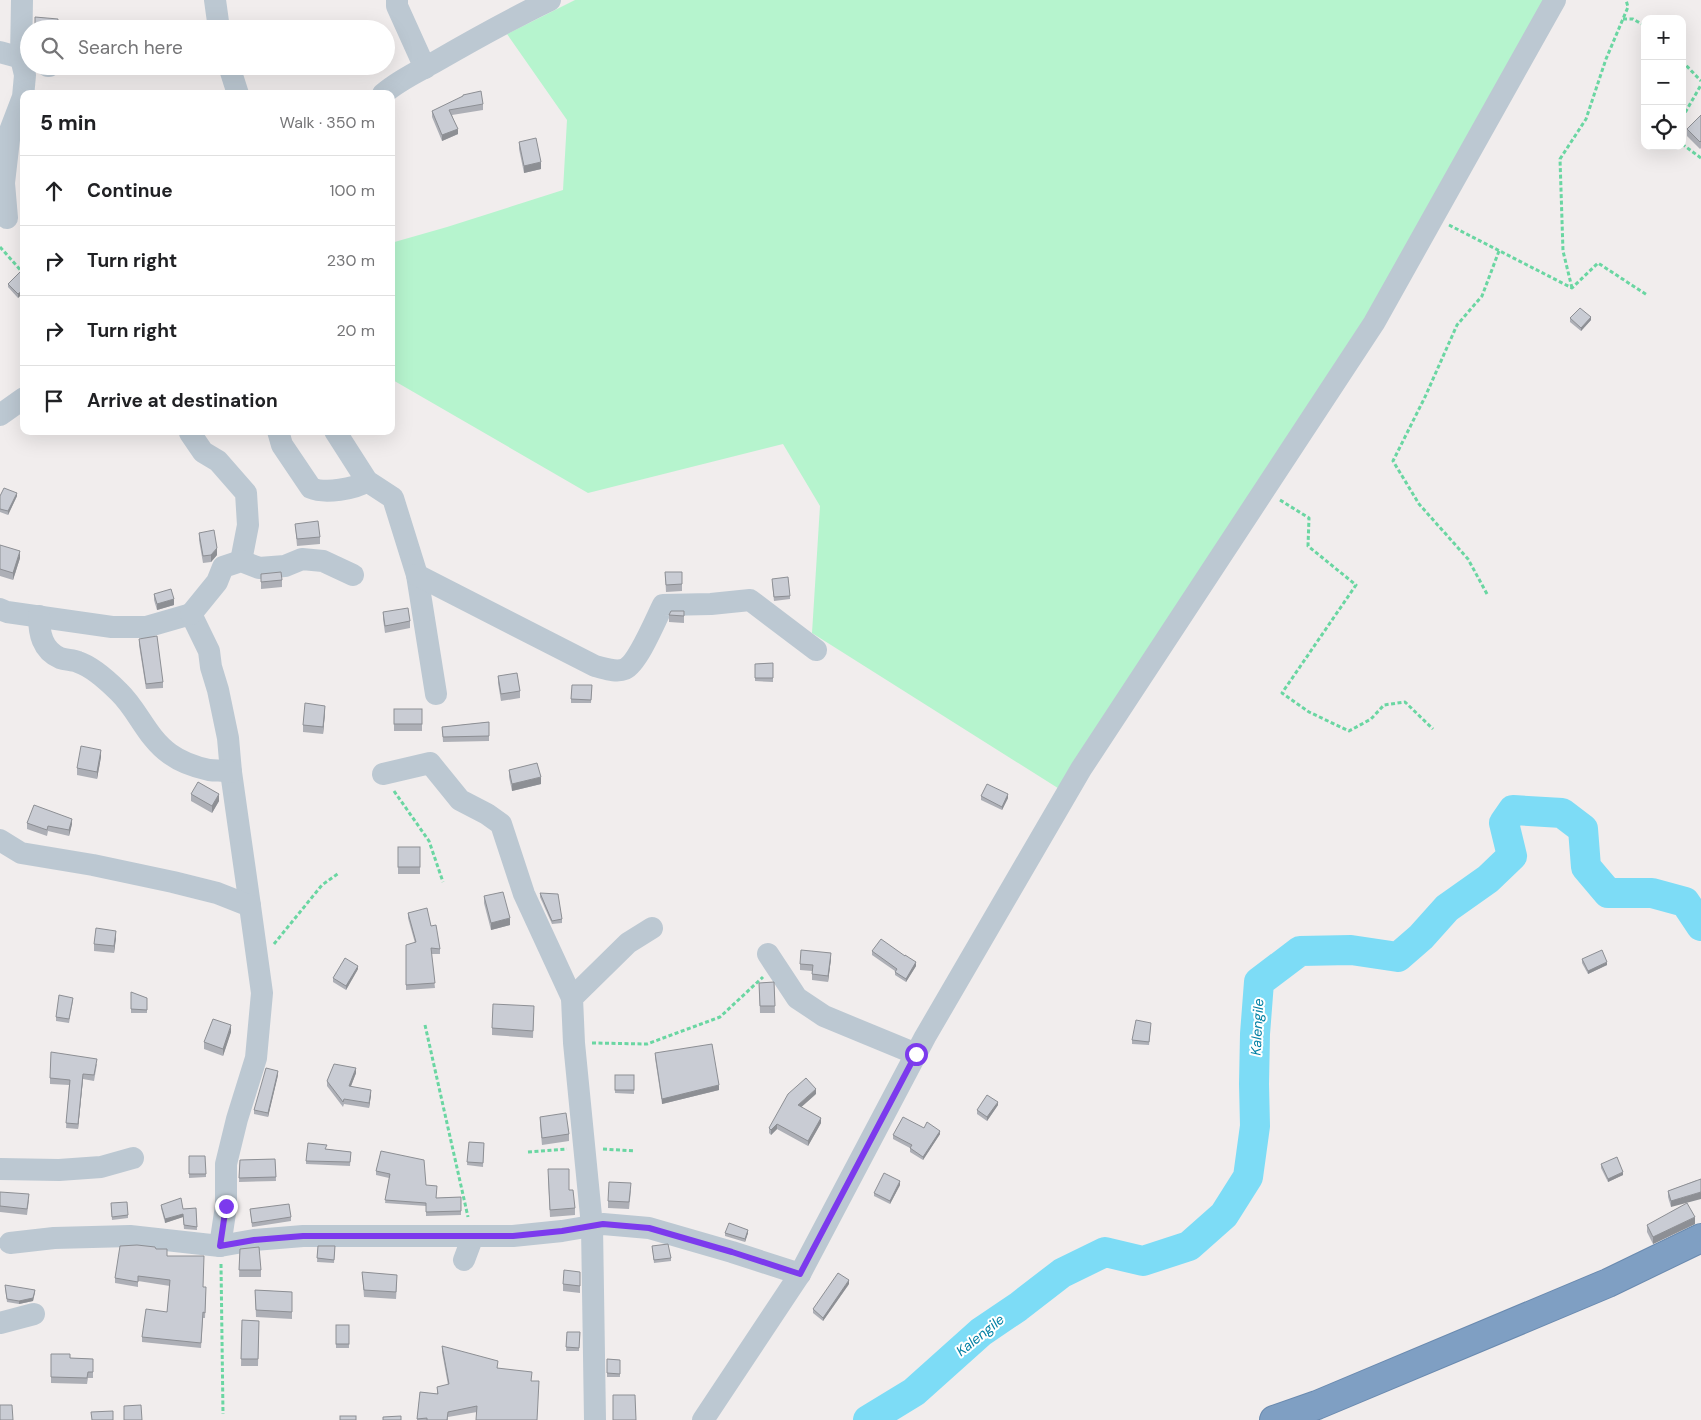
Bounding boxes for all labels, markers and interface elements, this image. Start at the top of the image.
map controls [1641,15,1686,150]
button: + [1641,15,1686,60]
search box [20,20,395,75]
icon: search [38,34,66,62]
text: Search here [78,35,183,60]
button: − [1641,60,1686,105]
button: locate [1641,105,1686,150]
text: 5 min [40,109,96,137]
text: Walk · 350 m [280,112,375,133]
icon: ahead [40,177,68,205]
text: Continue [87,178,173,203]
text: 100 m [330,180,375,201]
icon: right [40,247,68,275]
text: Turn right [87,248,177,273]
text: 230 m [327,250,375,271]
icon: right [40,317,68,345]
text: Turn right [87,318,177,343]
text: 20 m [336,320,375,341]
icon: arrive [40,387,68,415]
text: Arrive at destination [87,388,278,413]
water label: Kalengile [1247,998,1267,1056]
route start [905,1043,928,1066]
route end [215,1195,238,1218]
water label: Kalengile [952,1310,1008,1360]

